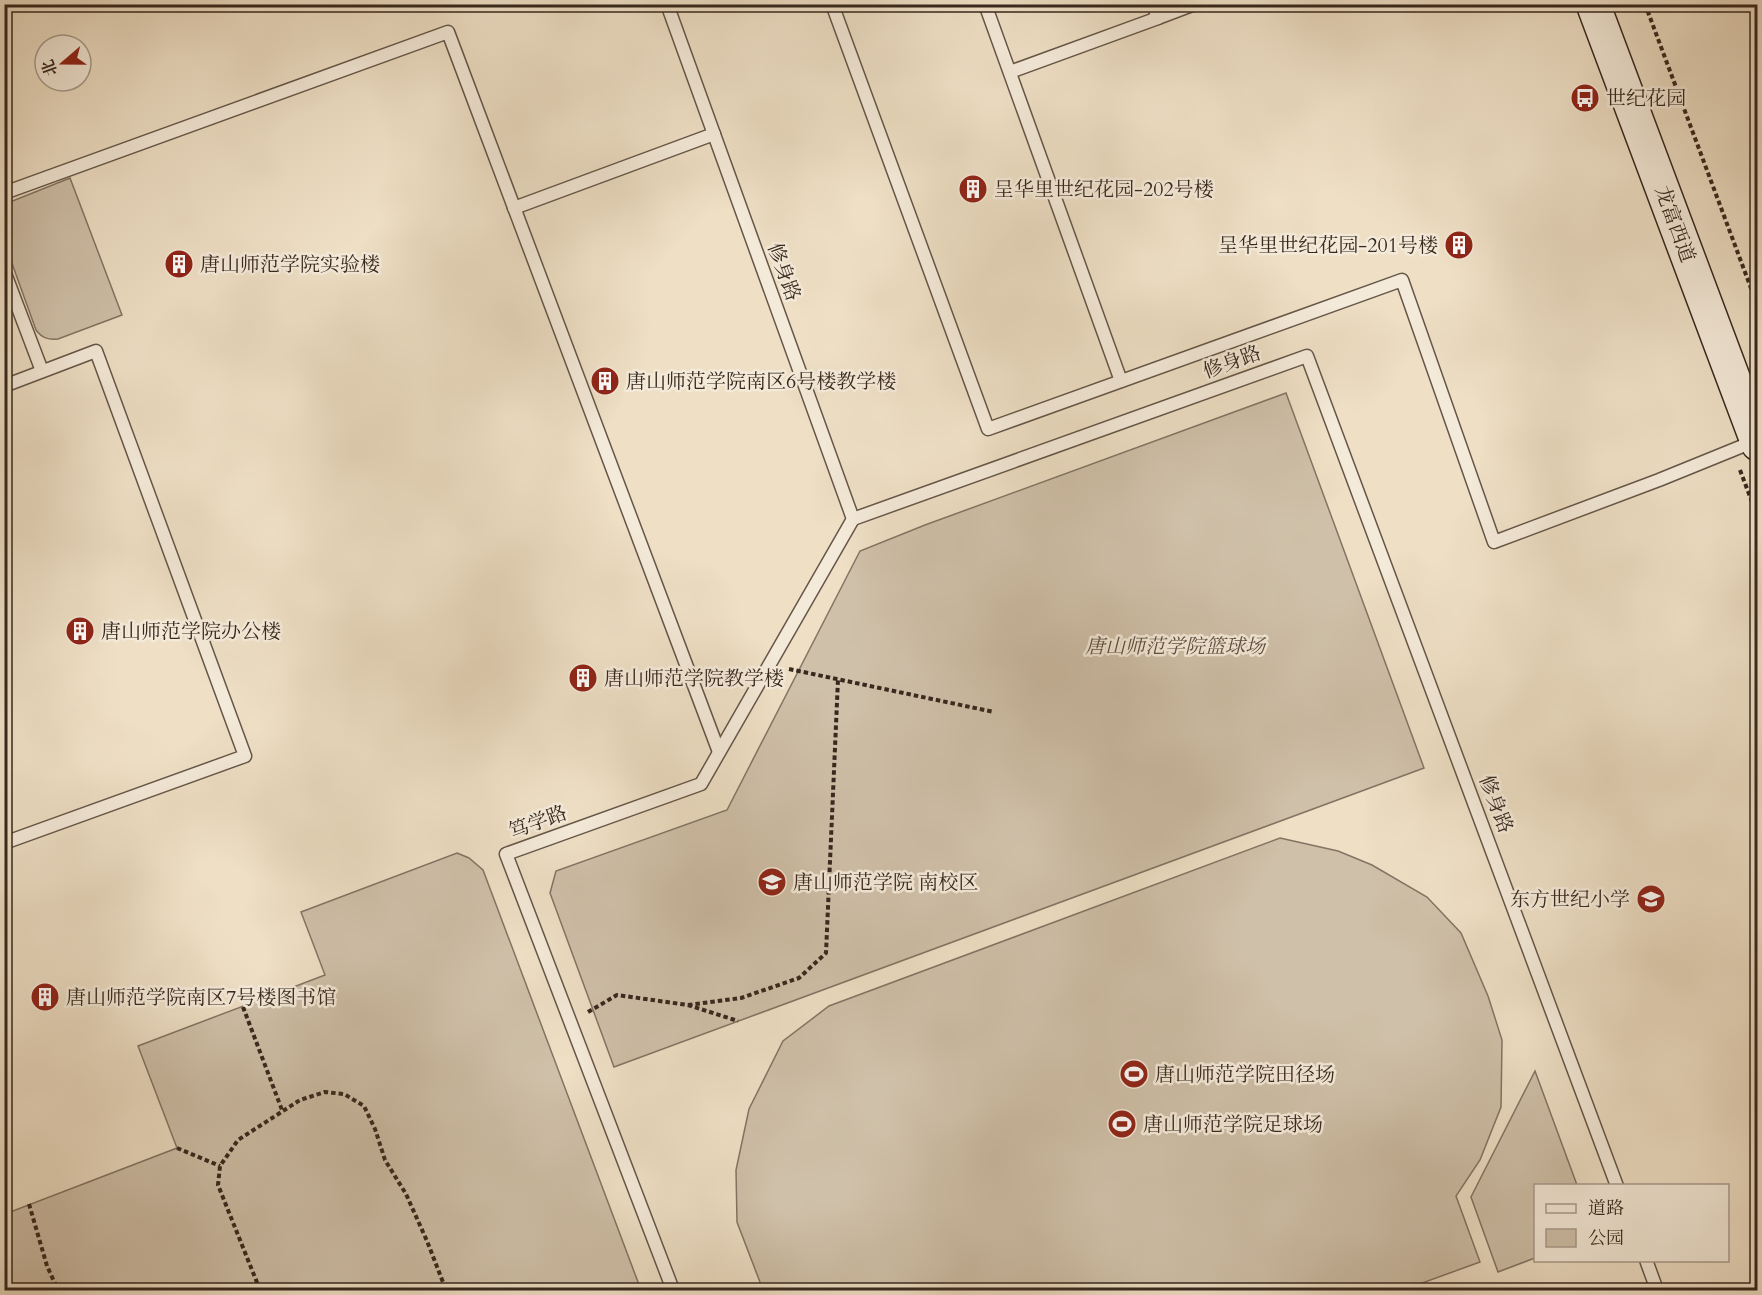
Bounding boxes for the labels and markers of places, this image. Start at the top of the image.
bus stop icon: 世纪花园 [1569,82,1601,114]
place label: 世纪花园 [1606,85,1686,112]
building icon: 呈华里世纪花园-202号楼 [957,173,989,205]
place label: 呈华里世纪花园-202号楼 [994,176,1214,203]
building icon: 呈华里世纪花园-201号楼 [1443,229,1475,261]
place label: 呈华里世纪花园-201号楼 [1218,232,1438,259]
building icon: 唐山师范学院实验楼 [163,248,195,280]
place label: 唐山师范学院实验楼 [200,251,380,278]
building icon: 唐山师范学院南区6号楼教学楼 [589,365,621,397]
place label: 唐山师范学院南区6号楼教学楼 [626,368,896,395]
building icon: 唐山师范学院办公楼 [64,615,96,647]
place label: 唐山师范学院办公楼 [101,618,281,645]
building icon: 唐山师范学院教学楼 [567,662,599,694]
place label: 唐山师范学院教学楼 [604,665,784,692]
school or university icon: 唐山师范学院 南校区 [756,866,788,898]
place label: 唐山师范学院 南校区 [793,869,978,896]
school or university icon: 东方世纪小学 [1635,883,1667,915]
place label: 东方世纪小学 [1510,886,1630,913]
building icon: 唐山师范学院南区7号楼图书馆 [29,981,61,1013]
place label: 唐山师范学院南区7号楼图书馆 [66,984,336,1011]
sports icon: 唐山师范学院田径场 [1118,1058,1150,1090]
place label: 唐山师范学院田径场 [1155,1061,1335,1088]
sports icon: 唐山师范学院足球场 [1106,1108,1138,1140]
place label: 唐山师范学院足球场 [1143,1111,1323,1138]

